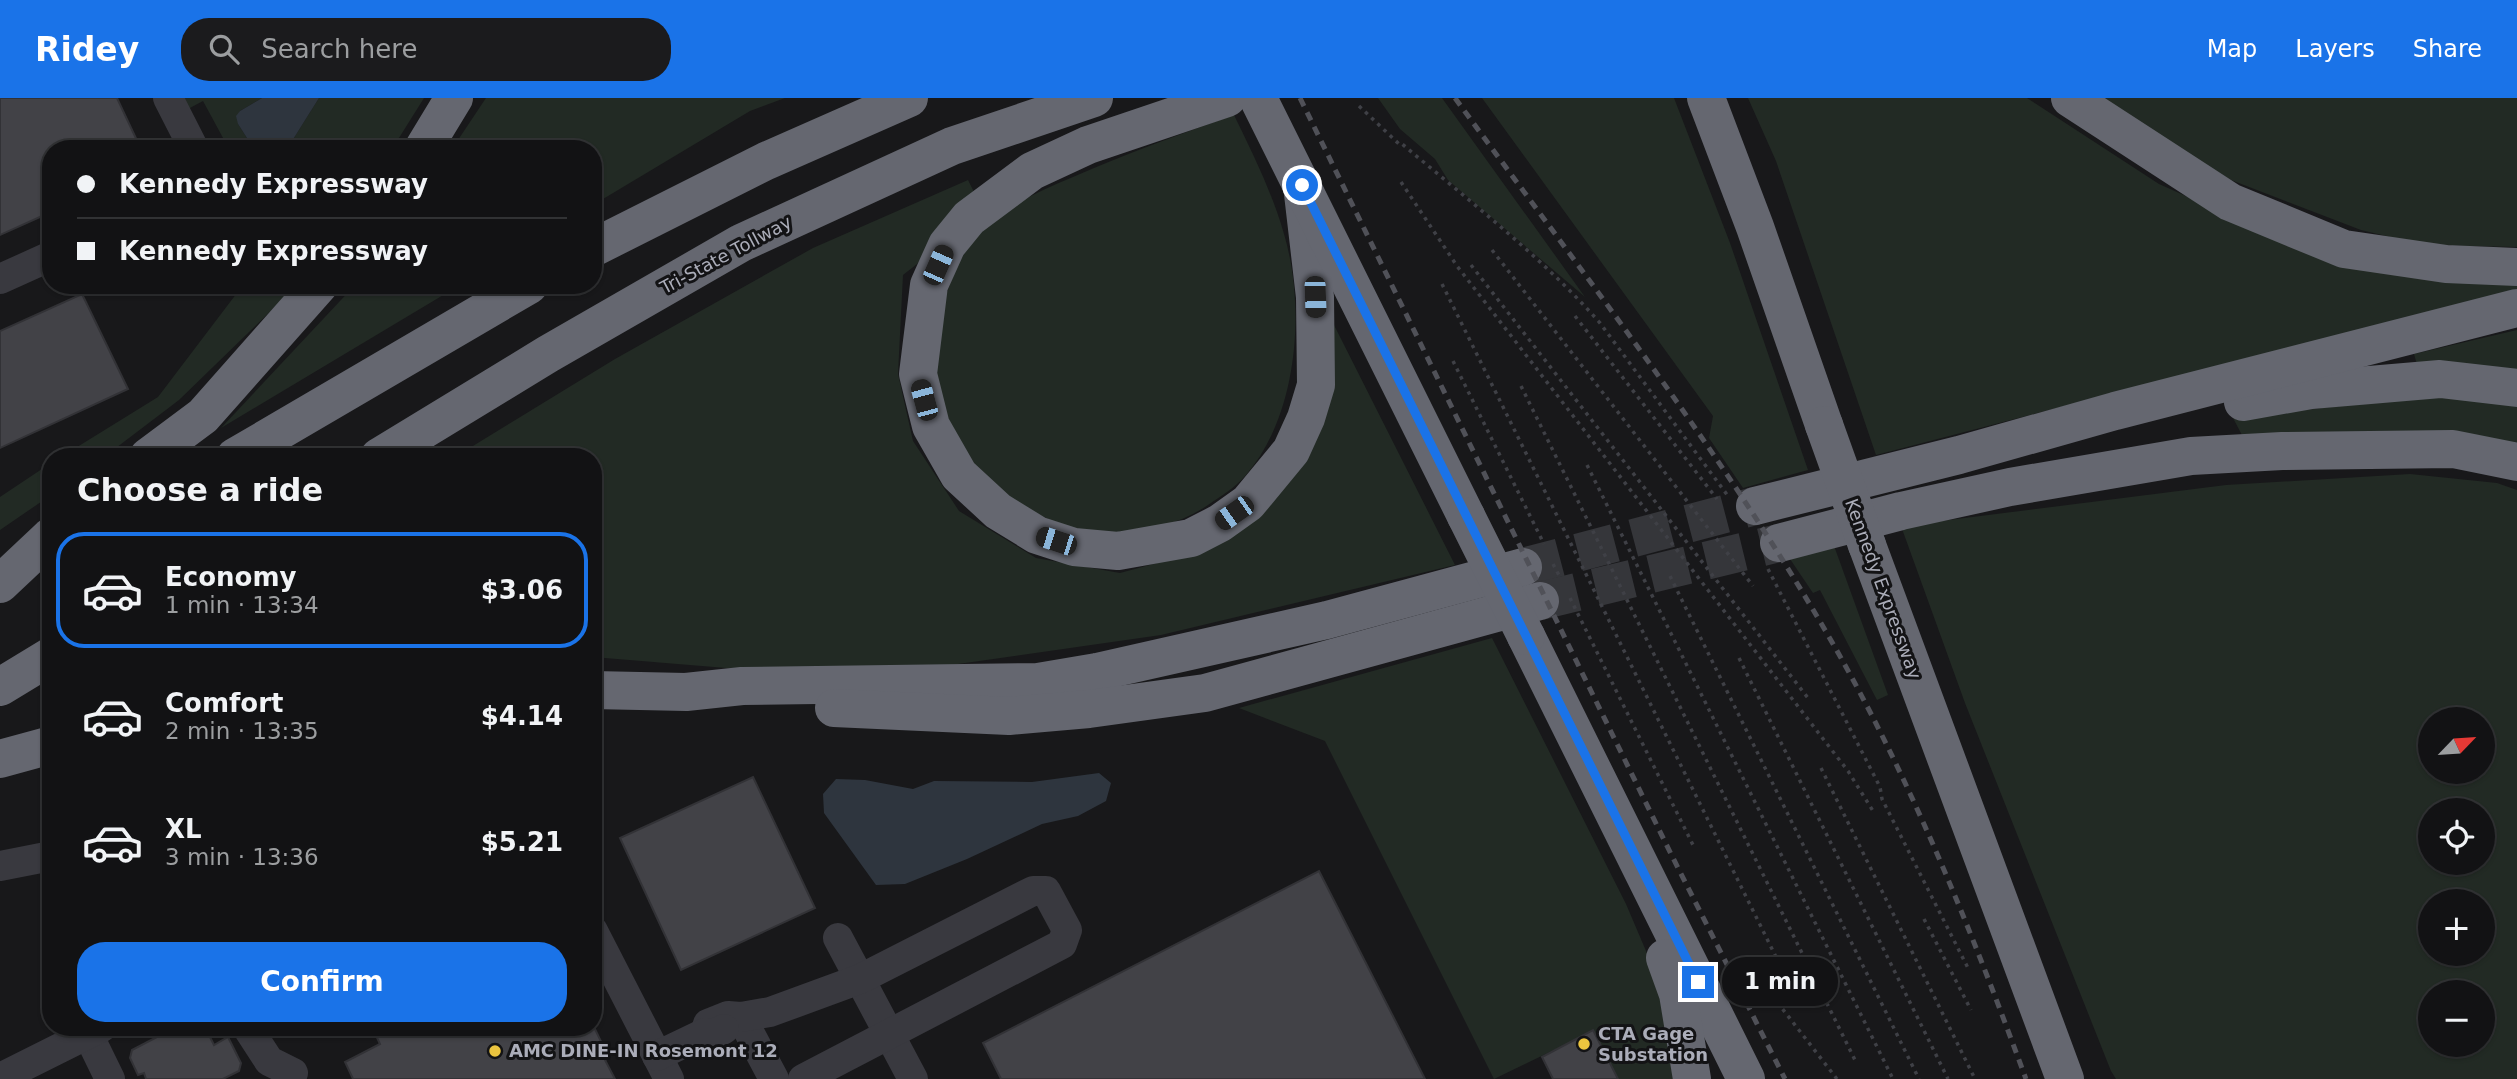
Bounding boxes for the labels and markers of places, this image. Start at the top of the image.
place label: CTA Gage Substation [1598,1023,1708,1065]
marker: CTA Gage Substation [1576,1036,1592,1052]
place label: AMC DINE-IN Rosemont 12 [509,1040,778,1061]
marker: AMC DINE-IN Rosemont 12 [487,1043,503,1059]

